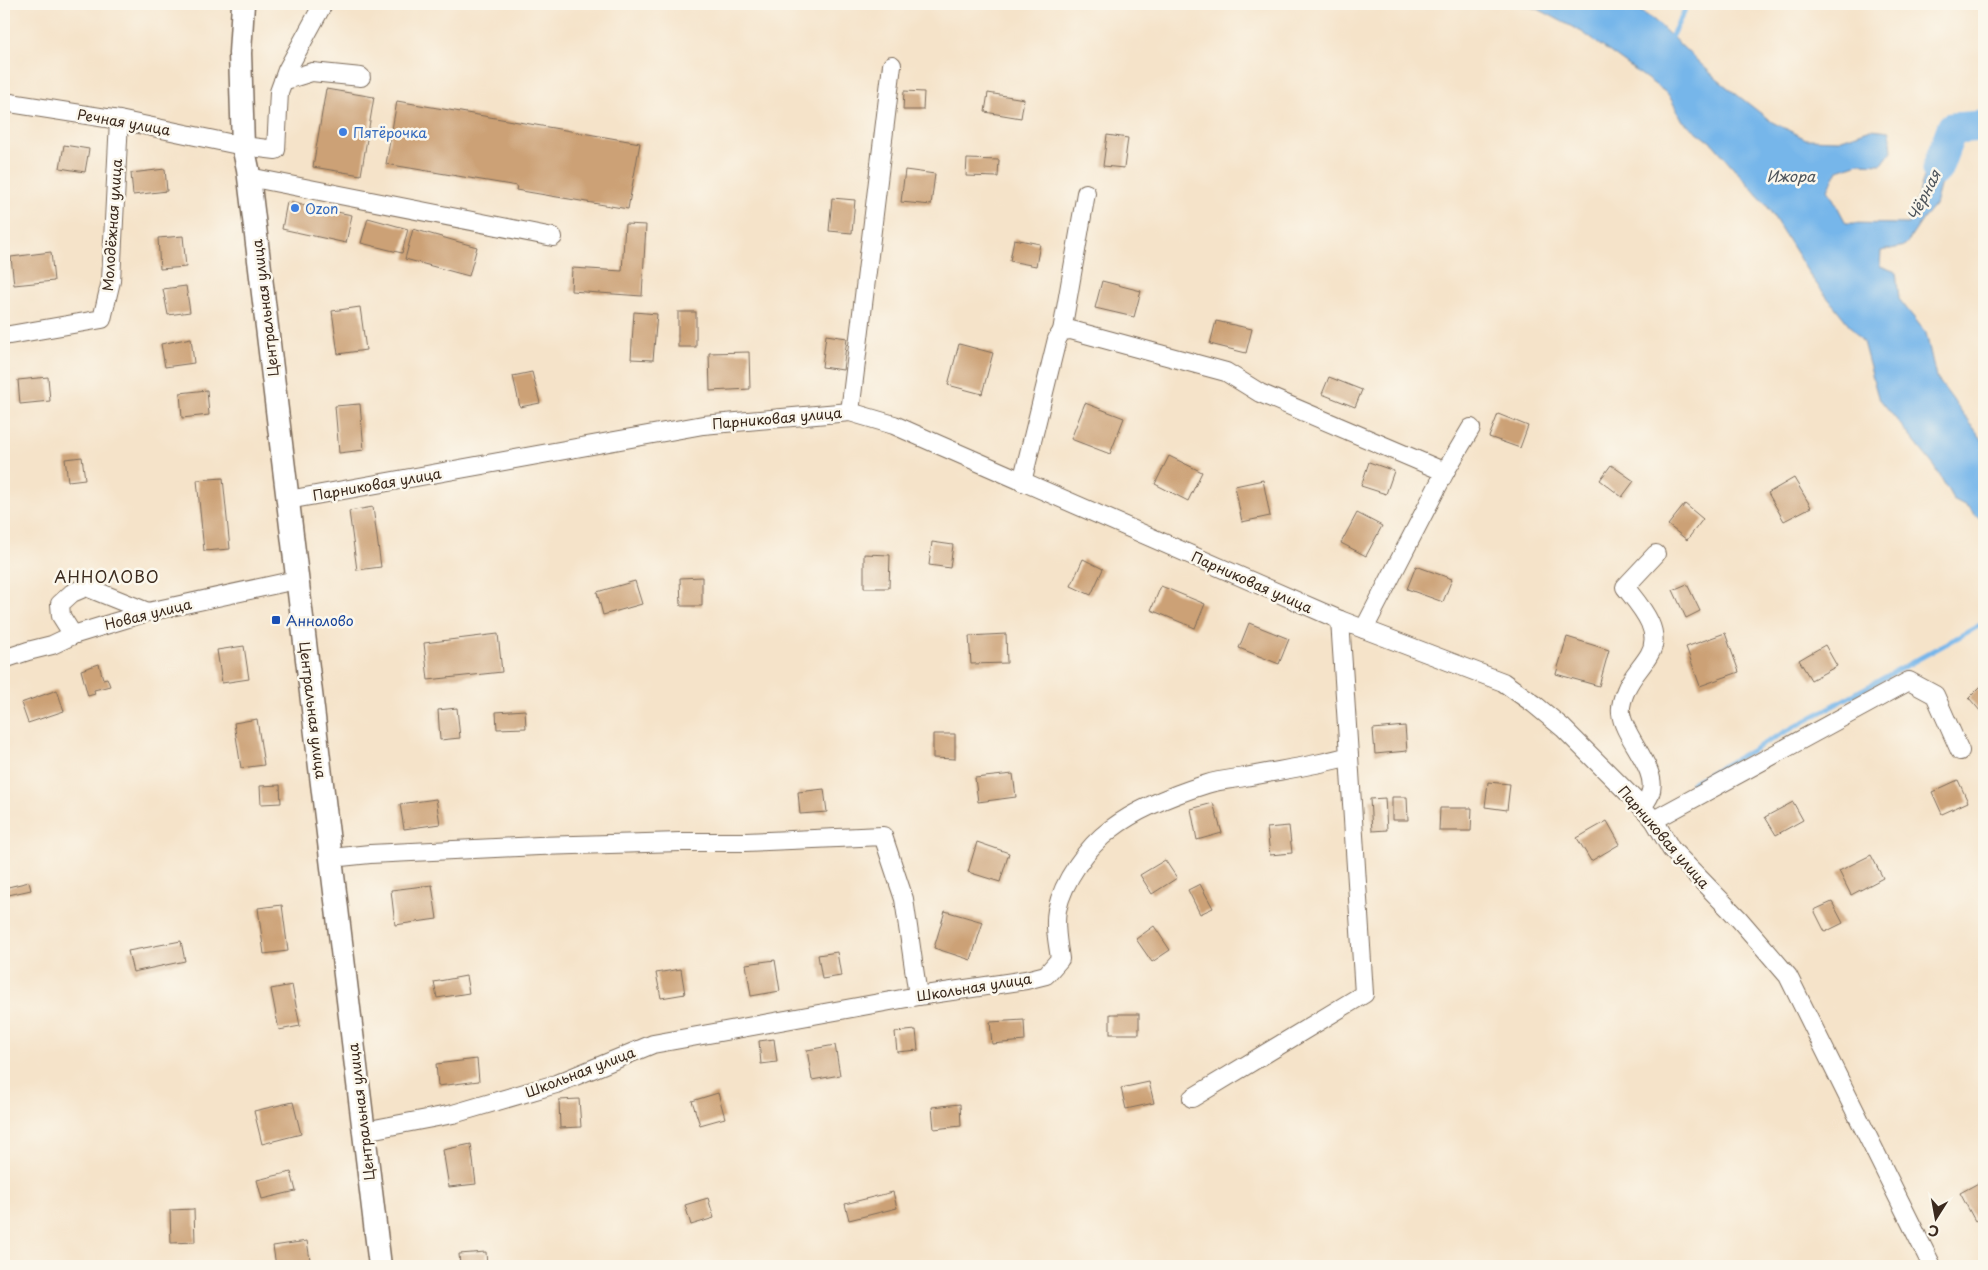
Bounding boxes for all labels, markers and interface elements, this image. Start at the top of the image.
street label: Речная улица [76,103,173,141]
place label: Пятёрочка [353,122,427,143]
marker: Пятёрочка [337,126,349,138]
street label: Молодёжная улица [97,158,127,292]
water label: Ижора [1767,164,1816,187]
water label: Чёрная [1900,165,1946,224]
place label: Ozon [305,198,338,219]
marker: Ozon [289,202,301,214]
street label: Центральная улица [246,238,284,378]
street label: Парниковая улица [711,402,843,434]
street label: Парниковая улица [311,462,443,506]
street label: Парниковая улица [1188,546,1316,618]
district label: АННОЛОВО [54,564,160,588]
street label: Новая улица [102,593,194,635]
place label: Аннолово [286,610,354,631]
marker: Аннолово [270,614,282,626]
street label: Центральная улица [294,640,332,780]
street label: Парниковая улица [1613,781,1715,893]
street label: Школьная улица [915,968,1033,1006]
street label: Школьная улица [522,1041,638,1103]
street label: Центральная улица [342,1042,380,1182]
north arrow [1910,1192,1960,1242]
text: С [1926,1220,1941,1243]

